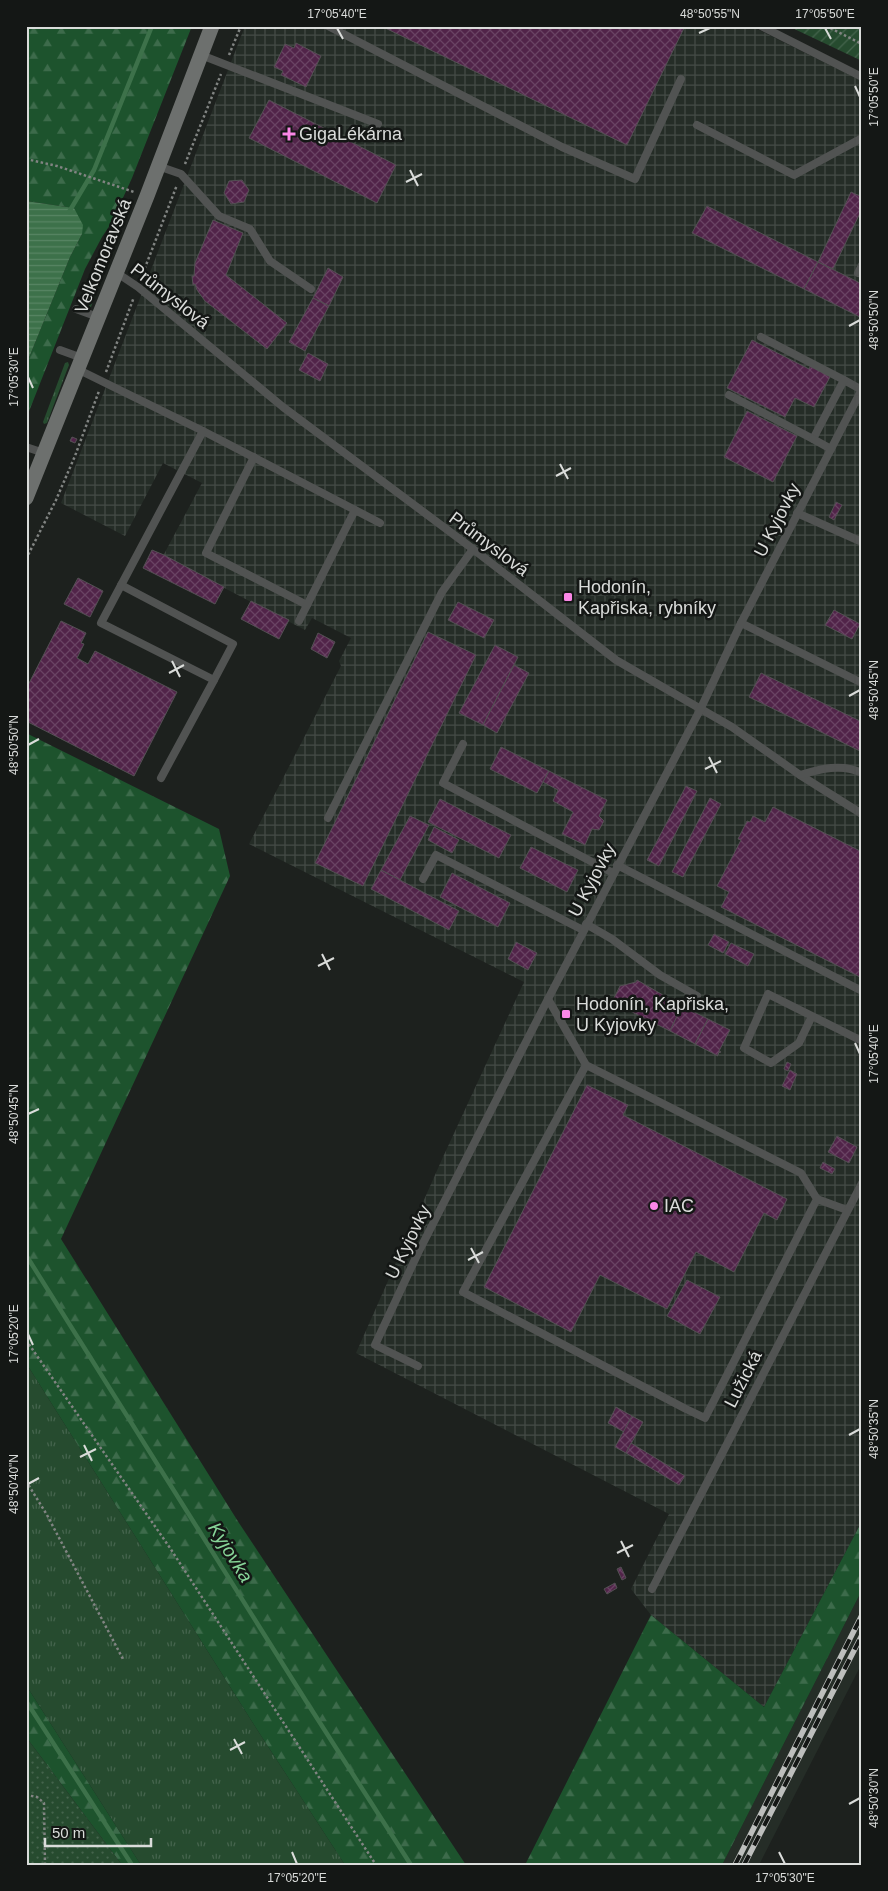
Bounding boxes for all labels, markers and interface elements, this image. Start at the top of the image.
text: 17°05'40"E [307,7,367,21]
text: 48°50'55"N [680,7,740,21]
text: 17°05'50"E [795,7,855,21]
text: 17°05'50"E [867,67,881,127]
place label: GigaLékárna [299,124,403,144]
marker: GigaLékárna [283,128,295,140]
street label: Velkomoravská [71,195,136,316]
street label: Průmyslová [127,259,214,333]
text: 48°50'50"N [867,290,881,350]
text: 17°05'30"E [7,347,21,407]
street label: U Kyjovky [750,480,804,560]
street label: Průmyslová [445,508,533,581]
place label: Hodonín, Kapřiska, rybníky [578,577,716,618]
marker: Hodonín, Kapřiska, rybníky [562,591,574,603]
text: 48°50'45"N [867,660,881,720]
text: 48°50'50"N [7,715,21,775]
street label: U Kyjovky [564,840,620,920]
place label: Hodonín, Kapřiska, U Kyjovky [576,994,729,1035]
marker: Hodonín, Kapřiska, U Kyjovky [560,1008,572,1020]
text: 17°05'40"E [867,1024,881,1084]
text: 48°50'45"N [7,1084,21,1144]
place label: IAC [664,1196,694,1216]
marker: IAC [648,1200,660,1212]
street label: U Kyjovky [381,1202,435,1282]
text: 17°05'20"E [7,1304,21,1364]
street label: Lužická [720,1346,766,1411]
text: 48°50'35"N [867,1399,881,1459]
text: 48°50'40"N [7,1454,21,1514]
water label: Kyjovka [204,1518,257,1586]
text: 48°50'30"N [867,1768,881,1828]
scale bar [45,1816,151,1848]
text: 50 m [52,1824,85,1841]
text: 17°05'20"E [267,1871,327,1885]
text: 17°05'30"E [755,1871,815,1885]

